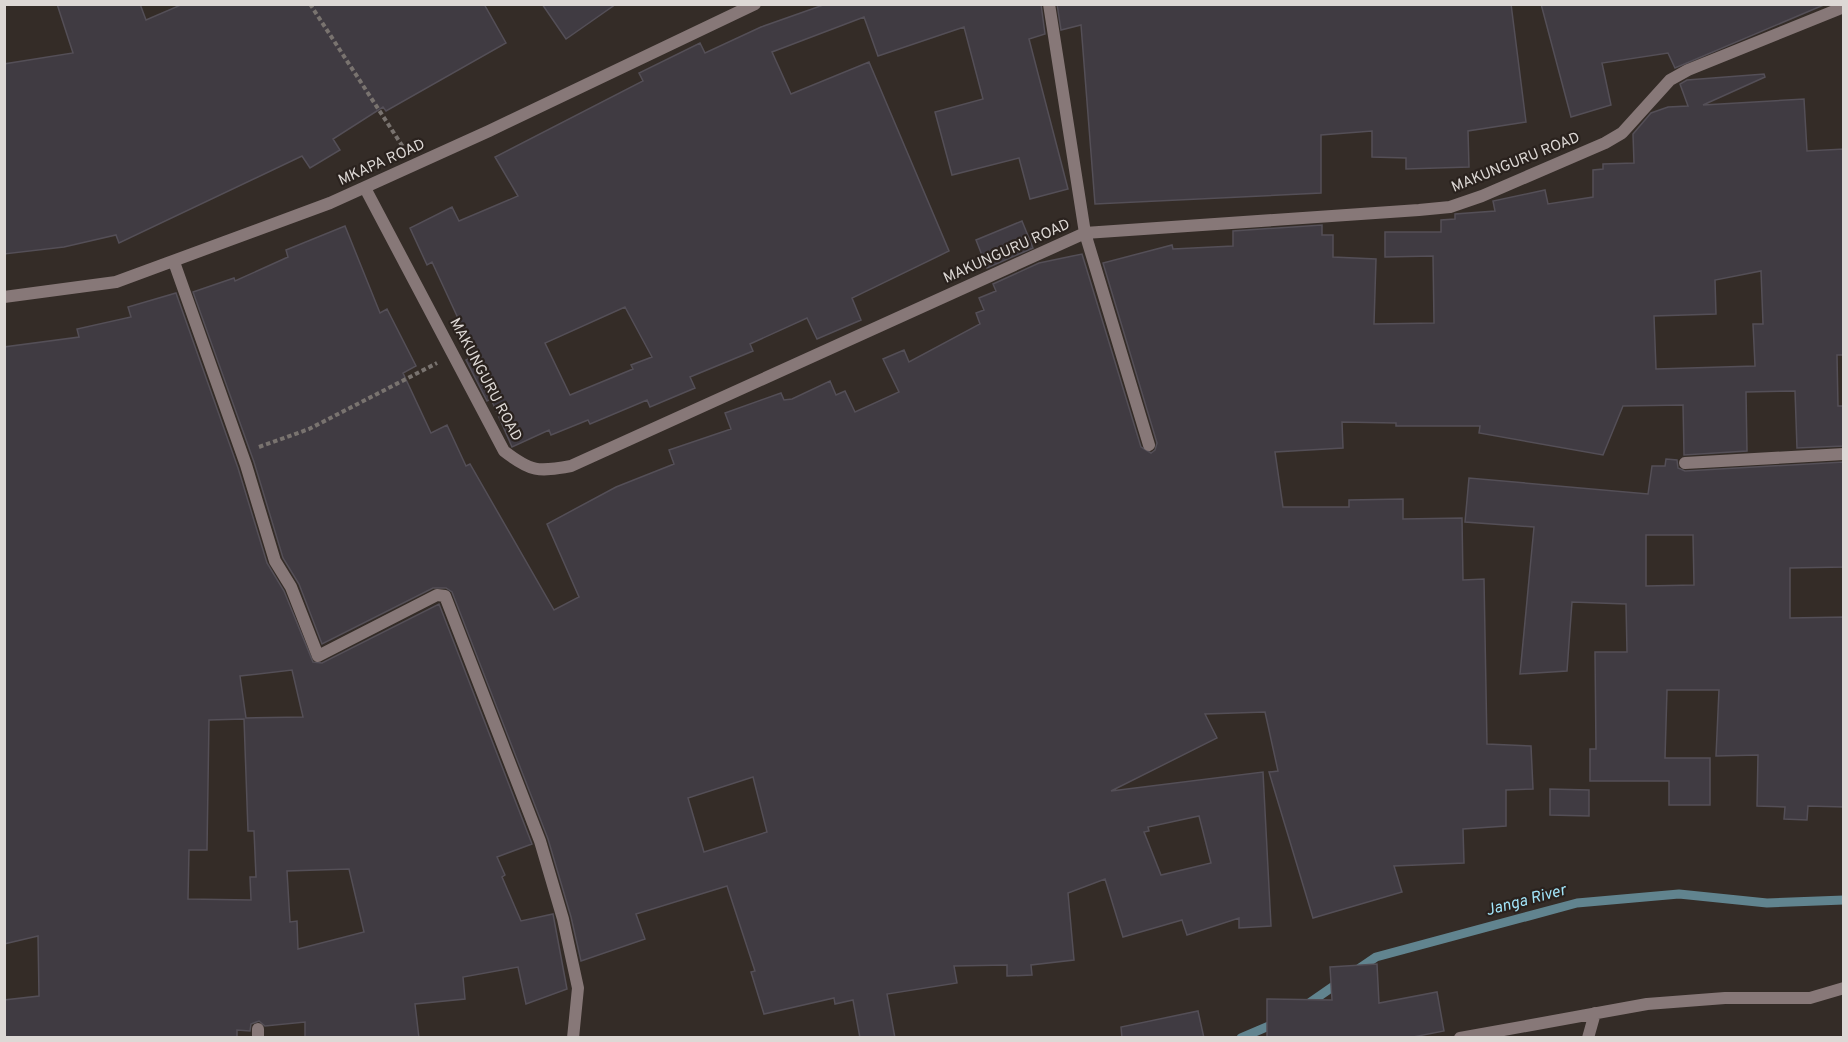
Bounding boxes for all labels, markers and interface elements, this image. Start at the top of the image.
street label: MAKUNGURU ROAD [1449,129,1583,197]
street label: MKAPA ROAD [336,135,428,191]
street label: MAKUNGURU ROAD [941,215,1073,289]
street label: MAKUNGURU ROAD [444,315,526,445]
water label: Janga River [1484,880,1570,921]

